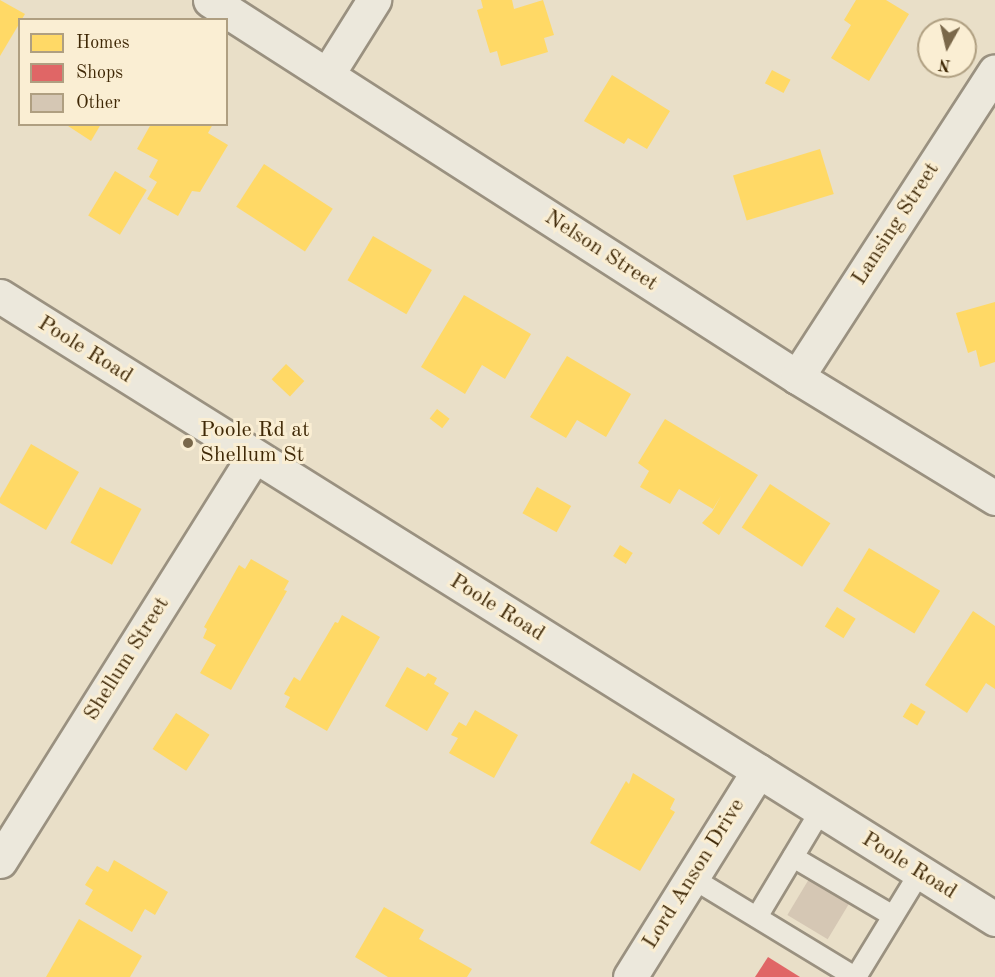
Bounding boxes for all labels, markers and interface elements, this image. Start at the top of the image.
legend [18,18,228,126]
north arrow [917,18,977,78]
text: Homes [76,34,130,52]
text: N [938,55,952,73]
text: Shops [76,64,123,82]
text: Other [76,94,120,112]
street label: Lansing Street [846,158,946,290]
street label: Nelson Street [539,205,663,297]
street label: Poole Road [33,310,137,390]
place label: Poole Rd at Shellum St [200,417,310,469]
marker: Poole Rd at Shellum St [181,436,195,450]
street label: Poole Road [445,568,549,648]
street label: Shellum Street [78,592,176,726]
street label: Lord Anson Drive [637,794,751,954]
street label: Poole Road [857,826,961,906]

